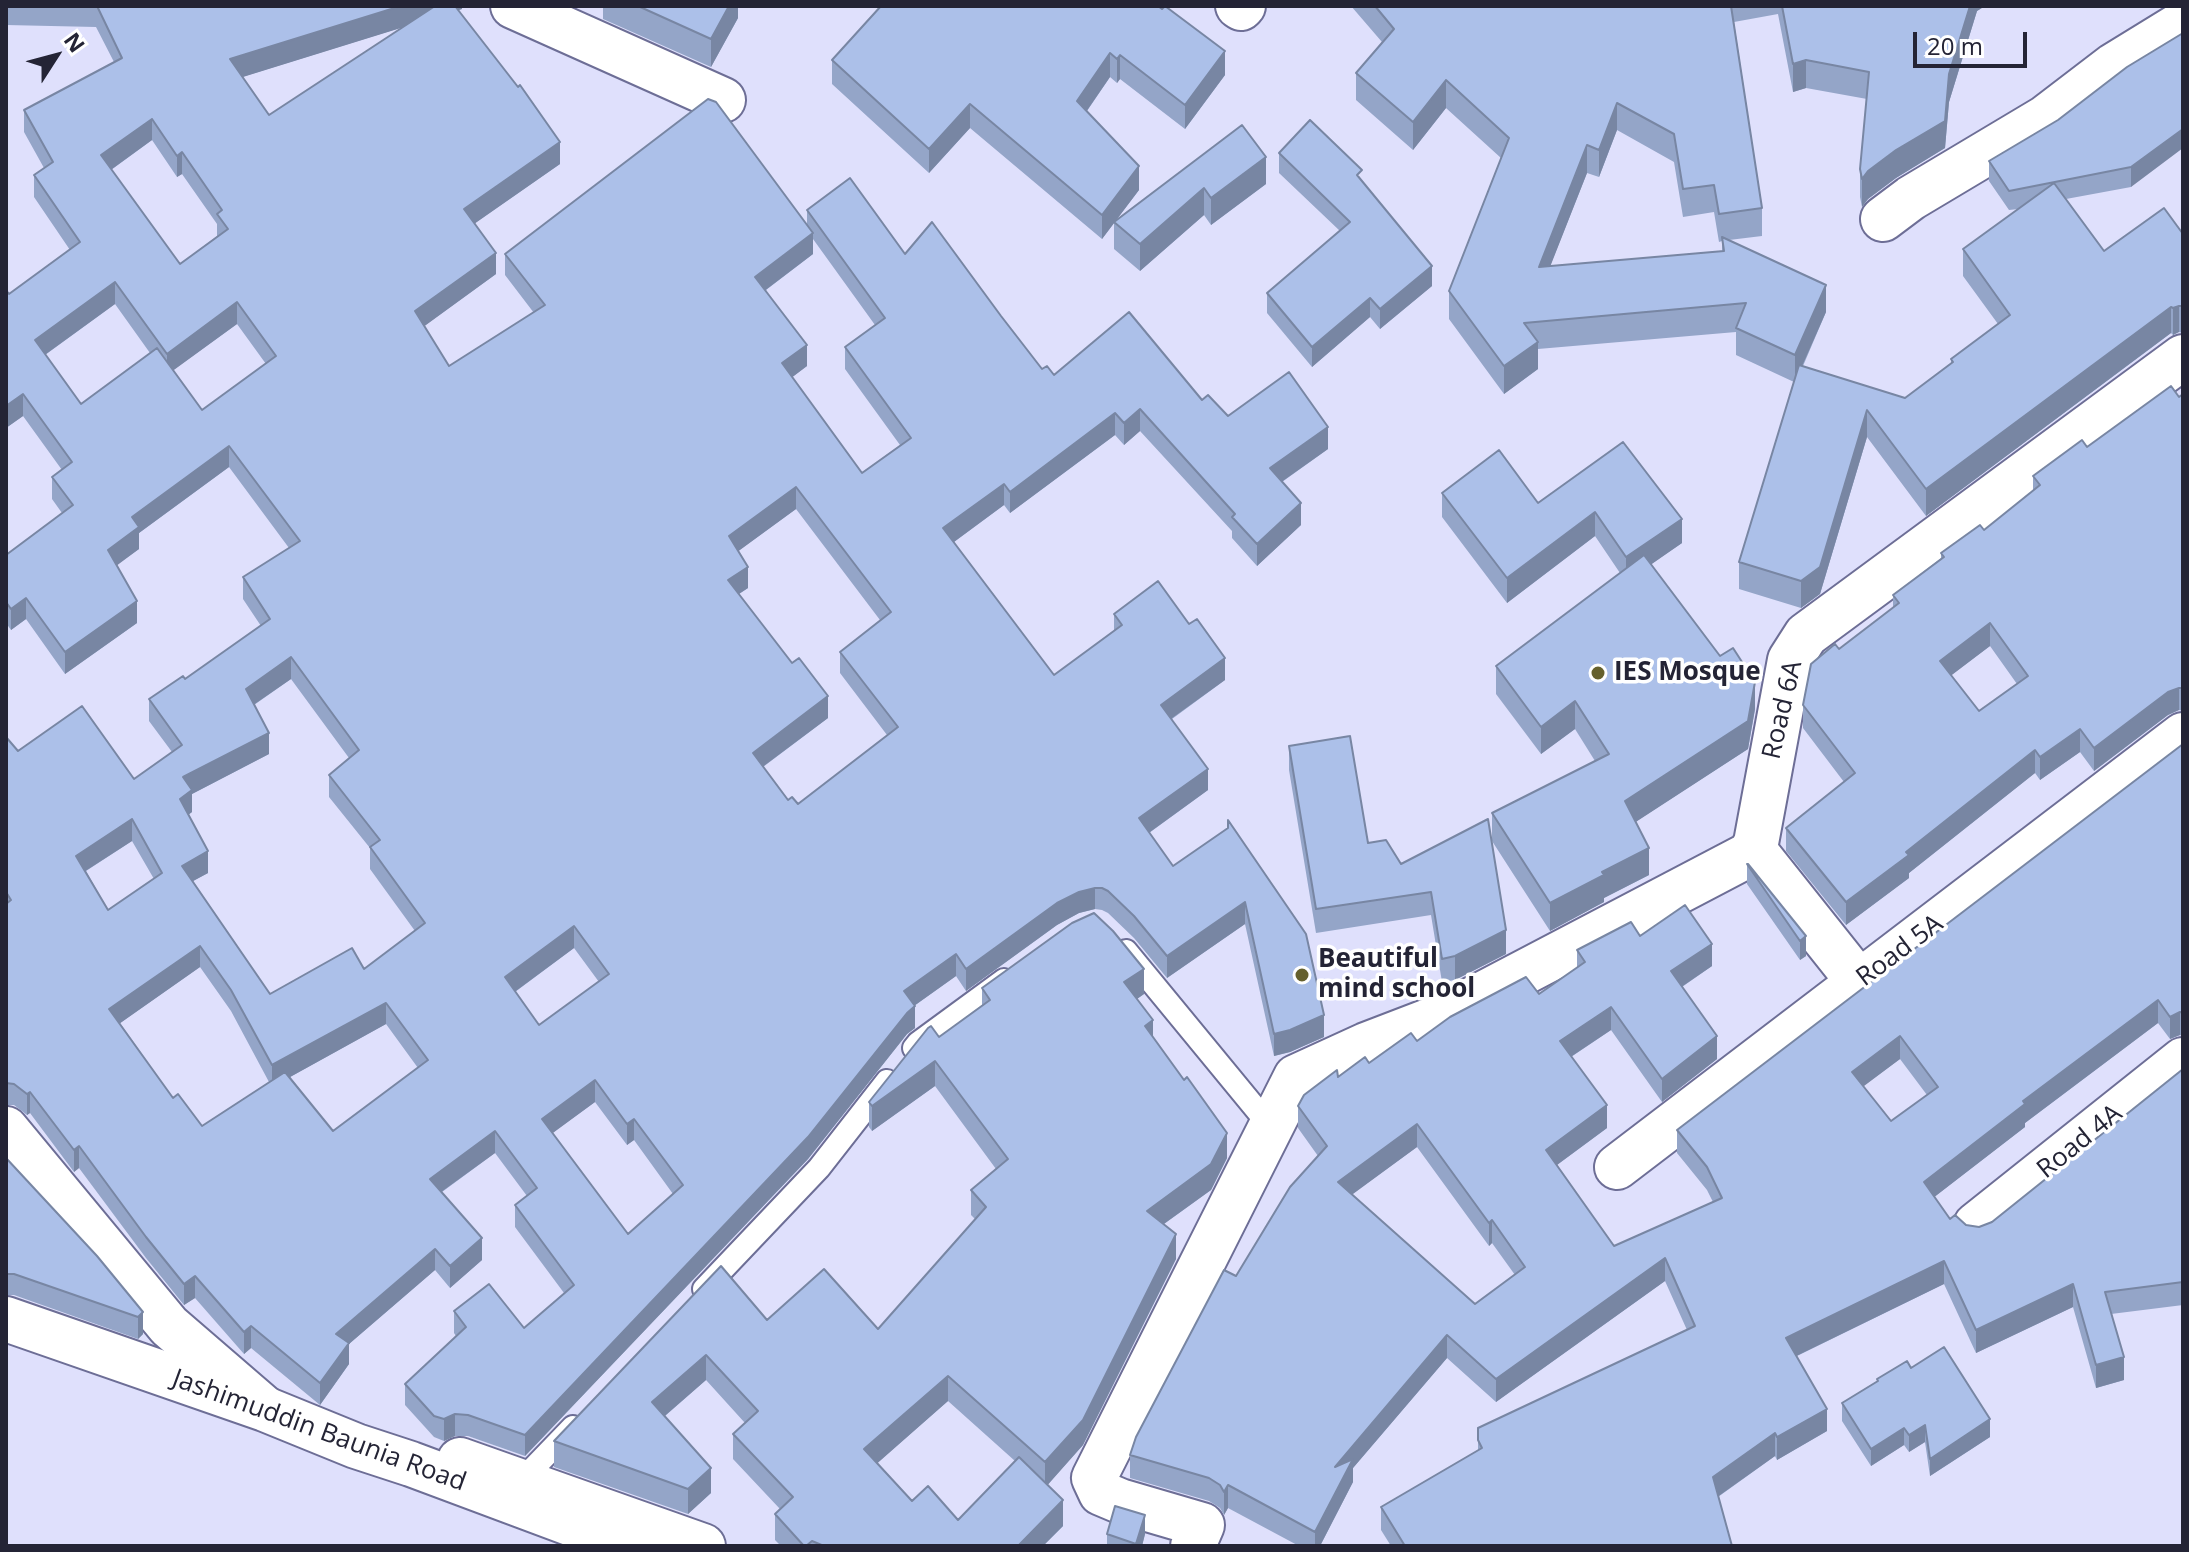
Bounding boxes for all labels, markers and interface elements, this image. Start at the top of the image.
north arrow [16,16,96,96]
scale bar [1917,16,2031,66]
text: N [58,26,93,58]
text: 20 m [1927,29,1983,62]
place label: IES Mosque [1614,657,1761,689]
street label: Road 6A [1757,658,1809,762]
marker: IES Mosque [1589,664,1607,682]
street label: Road 5A [1851,908,1949,994]
place label: Beautiful mind school [1318,944,1475,1006]
marker: Beautiful mind school [1293,966,1311,984]
street label: Road 4A [2031,1098,2129,1186]
street label: Jashimuddin Baunia Road [168,1363,470,1499]

